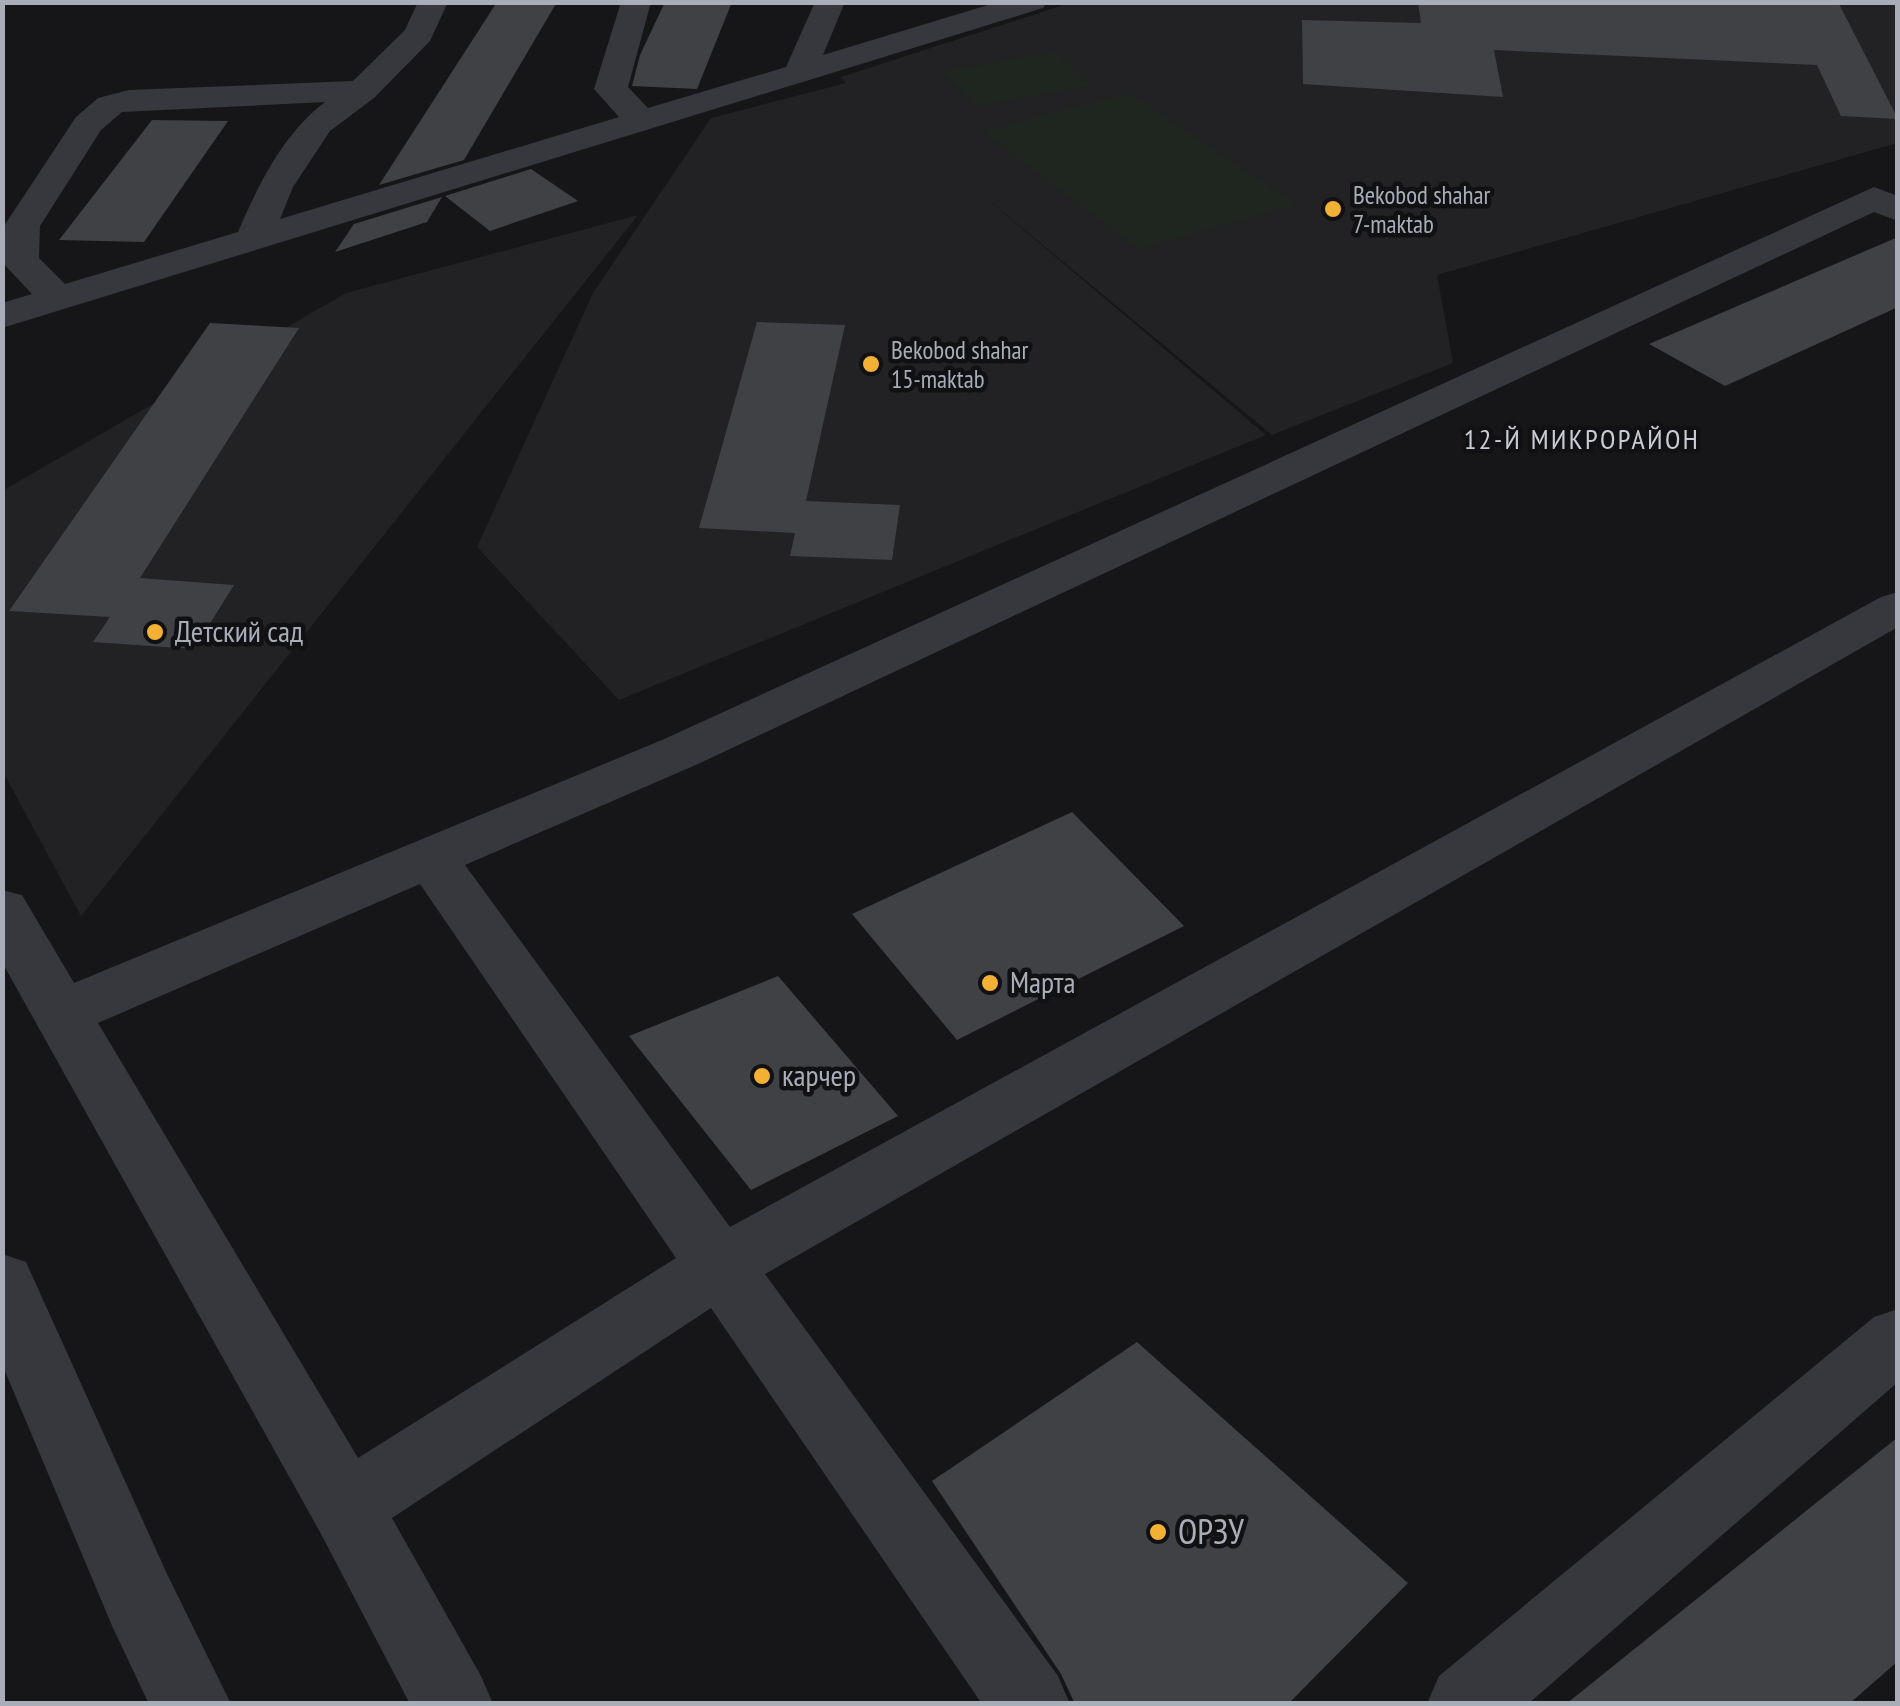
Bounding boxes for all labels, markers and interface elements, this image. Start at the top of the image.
place label: Bekobod shahar 7-maktab [1353,179,1491,240]
marker: Bekobod shahar 7-maktab [1322,198,1344,220]
place label: Bekobod shahar 15-maktab [891,334,1029,395]
marker: Bekobod shahar 15-maktab [860,353,882,375]
district label: 12-Й МИКРОРАЙОН [1464,420,1700,457]
place label: Детский сад [175,611,303,650]
marker: Детский сад [144,621,166,643]
place label: Марта [1010,962,1075,1001]
marker: Марта [979,972,1001,994]
place label: карчер [782,1055,856,1094]
marker: карчер [751,1065,773,1087]
place label: ОРЗУ [1178,1508,1244,1554]
marker: ОРЗУ [1147,1521,1169,1543]

